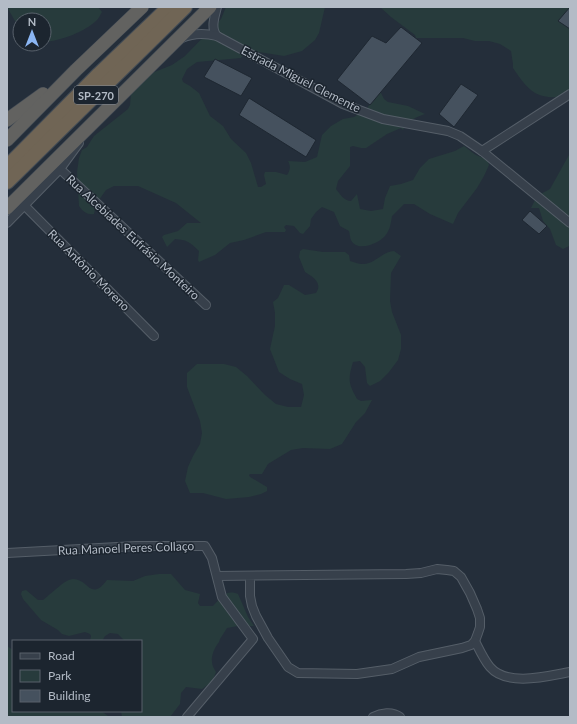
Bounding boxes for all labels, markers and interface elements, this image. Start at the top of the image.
north arrow [12,12,52,52]
text: N [28,15,36,28]
street label: Estrada Miguel Clemente [239,42,363,116]
road number: SP-270 [74,86,118,104]
street label: Rua Alcebíades Eufrásio Monteiro [63,171,203,303]
street label: Rua Antônio Moreno [45,226,133,314]
street label: Rua Manoel Peres Collaço [58,538,195,558]
legend [12,640,142,712]
text: Road [48,648,75,663]
text: Park [48,668,72,683]
text: Building [48,688,91,703]

